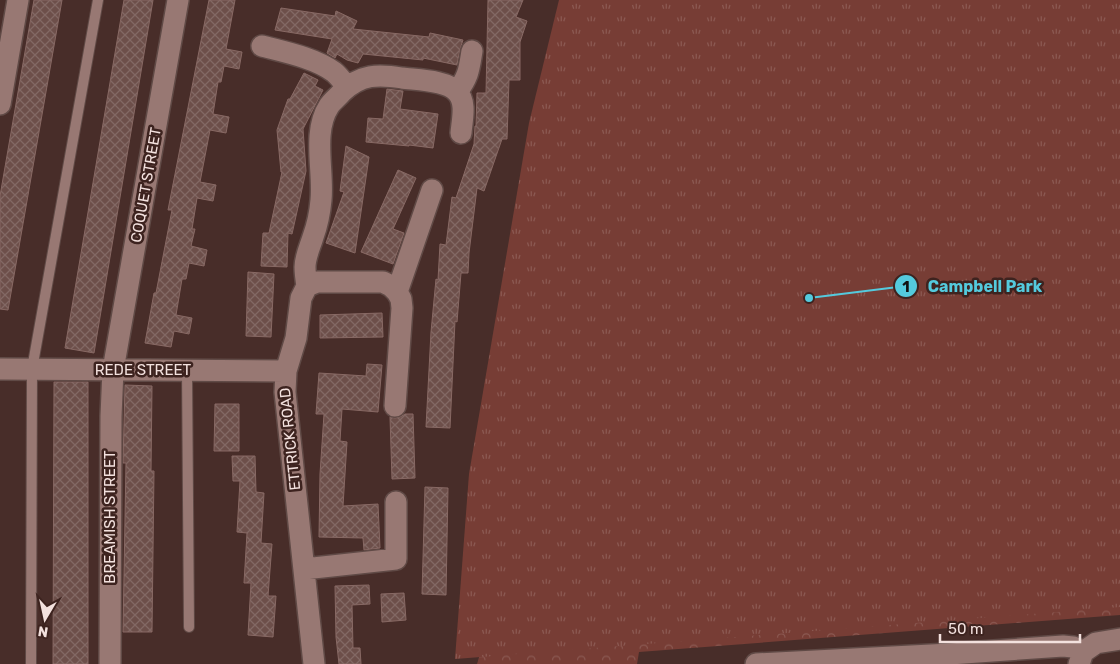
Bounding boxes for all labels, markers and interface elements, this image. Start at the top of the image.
street label: COQUET STREET [127,126,165,244]
callout: Campbell Park [893,271,1053,302]
text: Campbell Park [928,277,1043,296]
text: 1 [902,278,910,296]
street label: REDE STREET [95,361,192,379]
street label: ETTRICK ROAD [276,387,304,491]
street label: BREAMISH STREET [101,450,119,584]
north arrow [20,594,70,644]
scale bar [940,612,1080,644]
text: 50 m [948,620,983,638]
text: N [37,622,49,641]

